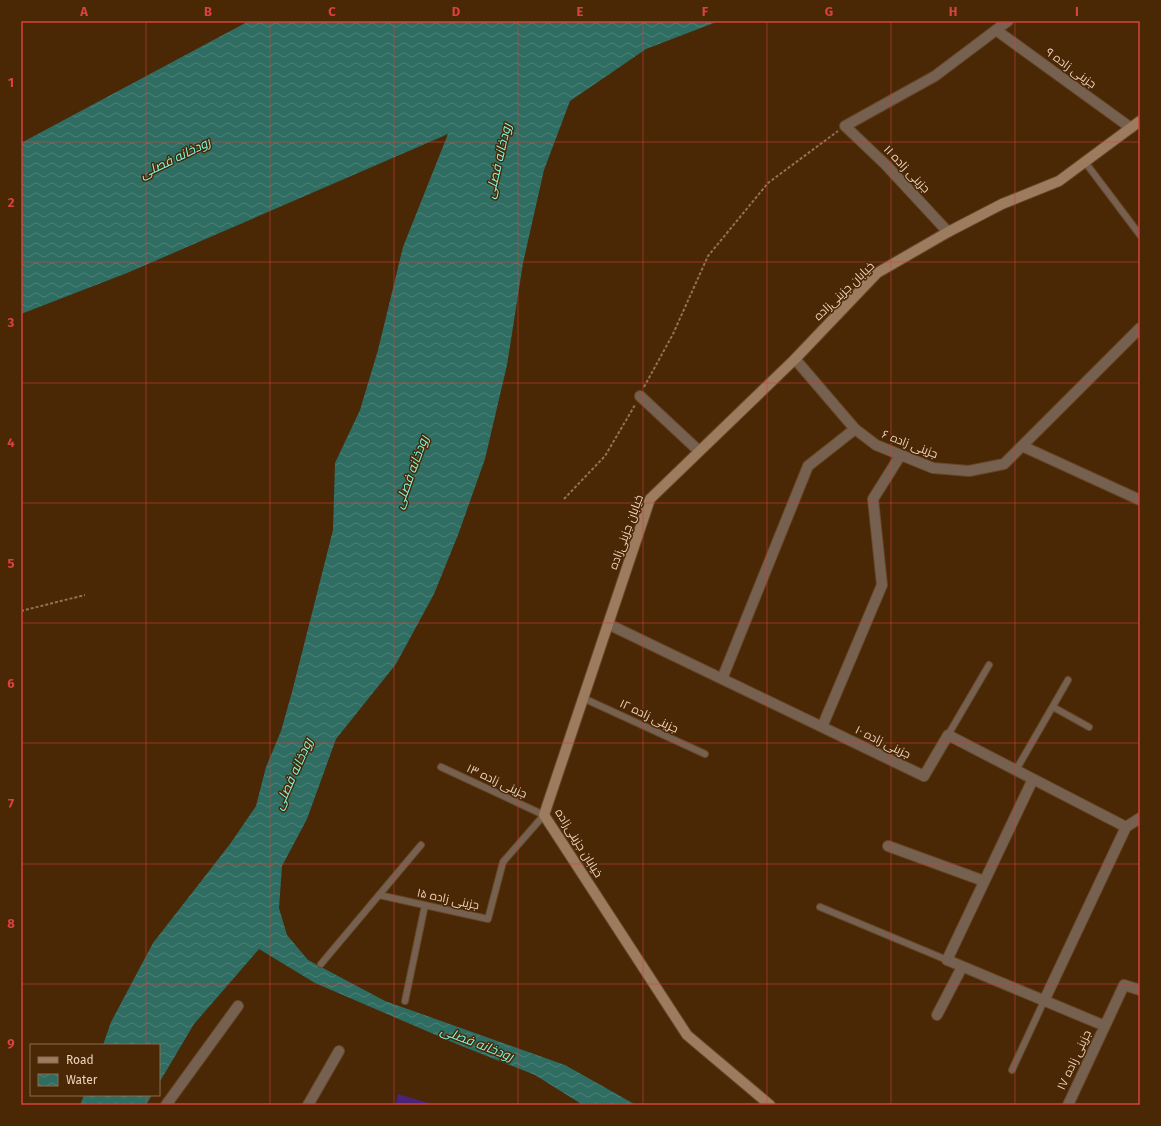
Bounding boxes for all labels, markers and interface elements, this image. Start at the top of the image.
text: A [79,4,88,19]
text: B [204,4,212,19]
text: C [328,4,336,19]
text: D [452,4,461,19]
text: E [577,4,584,19]
text: F [702,4,709,19]
text: G [825,4,833,19]
text: H [949,4,957,19]
text: I [1075,4,1079,19]
street label: جزینی زاده ۹ [1043,45,1099,91]
text: 1 [8,75,14,90]
water label: رودخانه فصلی [482,120,515,200]
water label: رودخانه فصلی [137,134,215,182]
street label: جزینی زاده ۱۱ [881,142,933,196]
text: 2 [8,195,15,210]
street label: خیابان جزینی‌زاده [811,259,877,323]
text: 3 [7,315,15,330]
street label: جزینی زاده ۶ [880,427,940,461]
water label: رودخانه فصلی [391,432,433,511]
text: 4 [7,435,15,450]
street label: خیابان جزینی‌زاده [606,493,646,571]
text: 5 [8,556,15,571]
text: 6 [7,676,15,691]
street label: جزینی زاده ۱۲ [617,696,681,736]
street label: جزینی زاده ۱۰ [853,723,913,761]
water label: رودخانه فصلی [271,734,317,812]
street label: جزینی زاده ۱۳ [465,761,529,801]
text: 7 [8,796,14,811]
street label: خیابان جزینی‌زاده [552,806,606,880]
street label: جزینی زاده ۱۵ [416,886,480,912]
text: 8 [7,916,15,931]
water label: رودخانه فصلی [438,1022,517,1065]
street label: جزینی زاده ۱۷ [1054,1028,1094,1092]
text: 9 [7,1036,15,1051]
legend [30,1044,160,1096]
text: Road [66,1053,94,1067]
text: Water [66,1073,98,1087]

